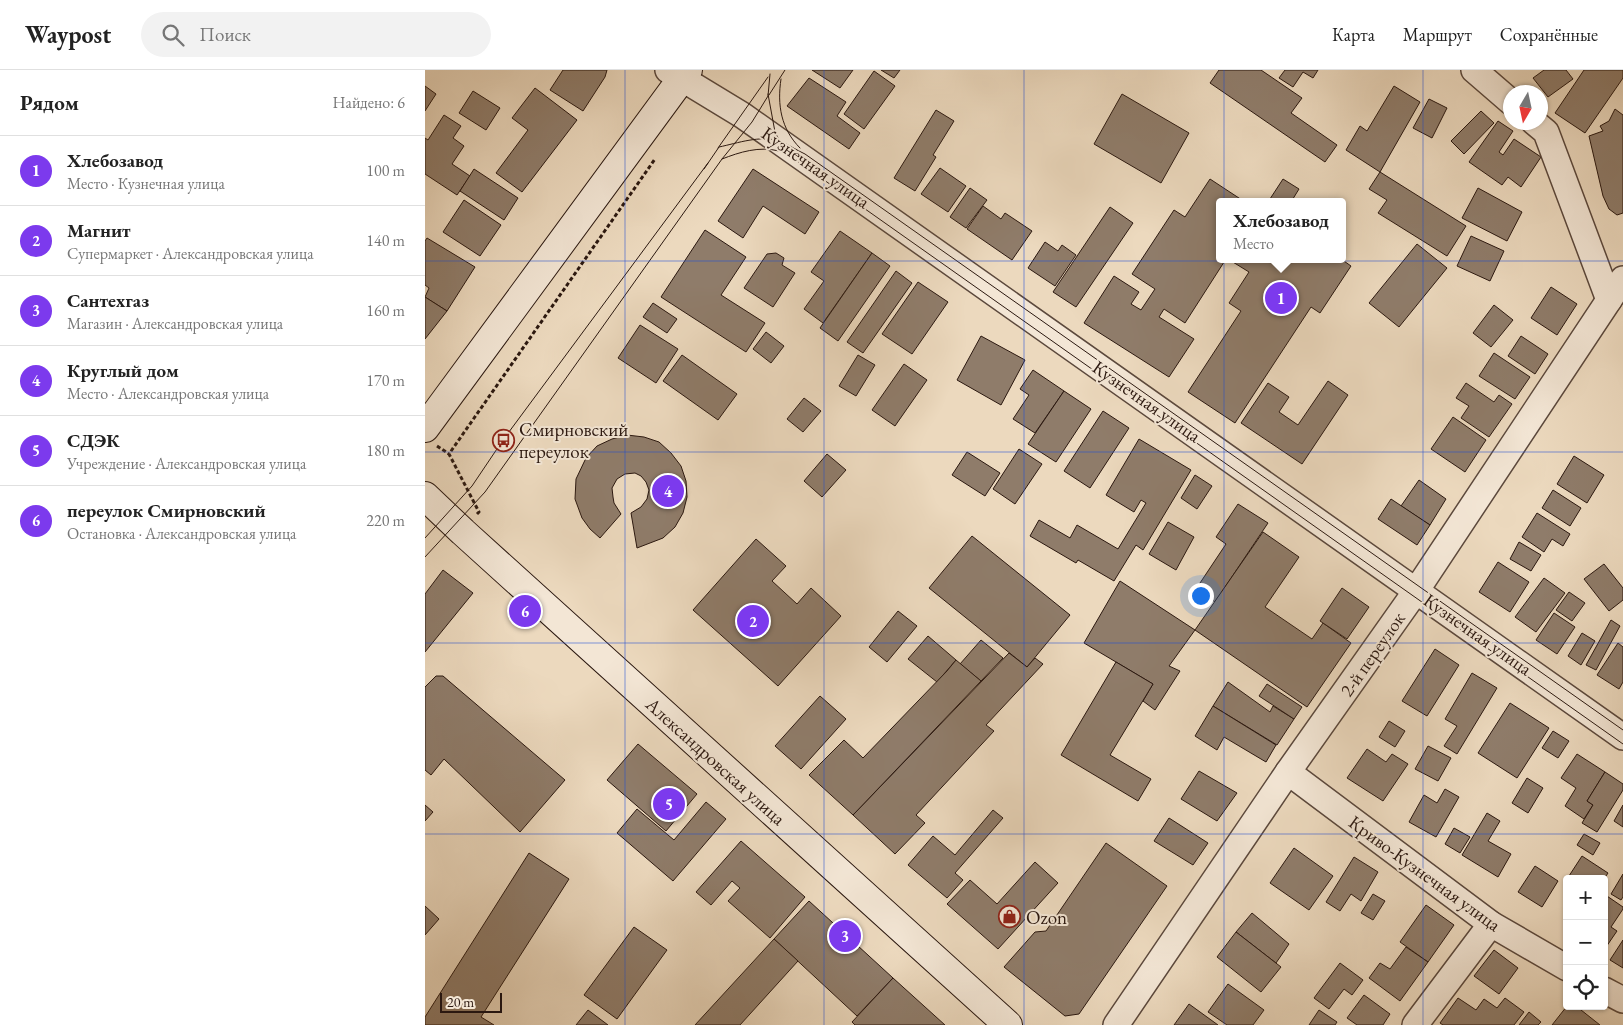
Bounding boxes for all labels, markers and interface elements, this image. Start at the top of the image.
search box [141,12,491,57]
text: Waypost [25,19,111,50]
icon: search [159,21,187,49]
text: Поиск [199,22,251,47]
text: Карта [1332,23,1375,46]
text: Маршрут [1403,23,1472,46]
text: Сохранённые [1500,23,1598,46]
north arrow [1503,85,1548,130]
text: Рядом [20,89,79,116]
text: Найдено: 6 [333,92,405,113]
street label: Кузнечная улица [757,121,875,214]
text: Хлебозавод [67,148,163,173]
text: 1 [32,160,40,181]
text: 100 m [366,160,405,181]
text: Место · Кузнечная улица [67,173,225,194]
popup [1216,198,1346,263]
text: Хлебозавод [1233,208,1329,233]
text: Магнит [67,218,131,243]
text: 2 [32,230,40,251]
text: 140 m [366,230,405,251]
text: Место [1233,233,1274,254]
text: Супермаркет · Александровская улица [67,243,314,264]
pin: 1 [1265,279,1297,317]
text: Сантехгаз [67,288,149,313]
text: 3 [32,300,40,321]
text: 160 m [366,300,405,321]
text: Магазин · Александровская улица [67,313,283,334]
street label: Кузнечная улица [1088,355,1206,448]
text: Круглый дом [67,358,179,383]
text: 4 [32,370,40,391]
text: 170 m [366,370,405,391]
text: Место · Александровская улица [67,383,269,404]
place label: Смирновский переулок [519,417,628,464]
text: СДЭК [67,428,120,453]
bus stop icon: Смирновский переулок [491,428,515,452]
text: 5 [32,440,40,461]
text: 180 m [366,440,405,461]
text: Учреждение · Александровская улица [67,453,306,474]
pin: 4 [652,472,684,510]
text: переулок Смирновский [67,498,266,523]
text: 6 [32,510,40,531]
text: 220 m [366,510,405,531]
text: Остановка · Александровская улица [67,523,297,544]
your location [1188,583,1214,609]
street label: Кузнечная улица [1419,588,1537,681]
pin: 6 [509,592,541,630]
pin: 2 [737,602,769,640]
street label: 2-й переулок [1334,607,1411,702]
street label: Александровская улица [640,691,791,831]
pin: 5 [653,785,685,823]
street label: Криво-Кузнечная улица [1344,810,1506,937]
map controls [1563,875,1608,1010]
button: + [1563,875,1608,920]
shop icon: Ozon [998,905,1022,929]
place label: Ozon [1026,905,1067,930]
pin: 3 [829,917,861,955]
button: − [1563,920,1608,965]
button: locate [1563,965,1608,1010]
scale bar [440,990,503,1013]
text: 20 m [447,993,474,1011]

